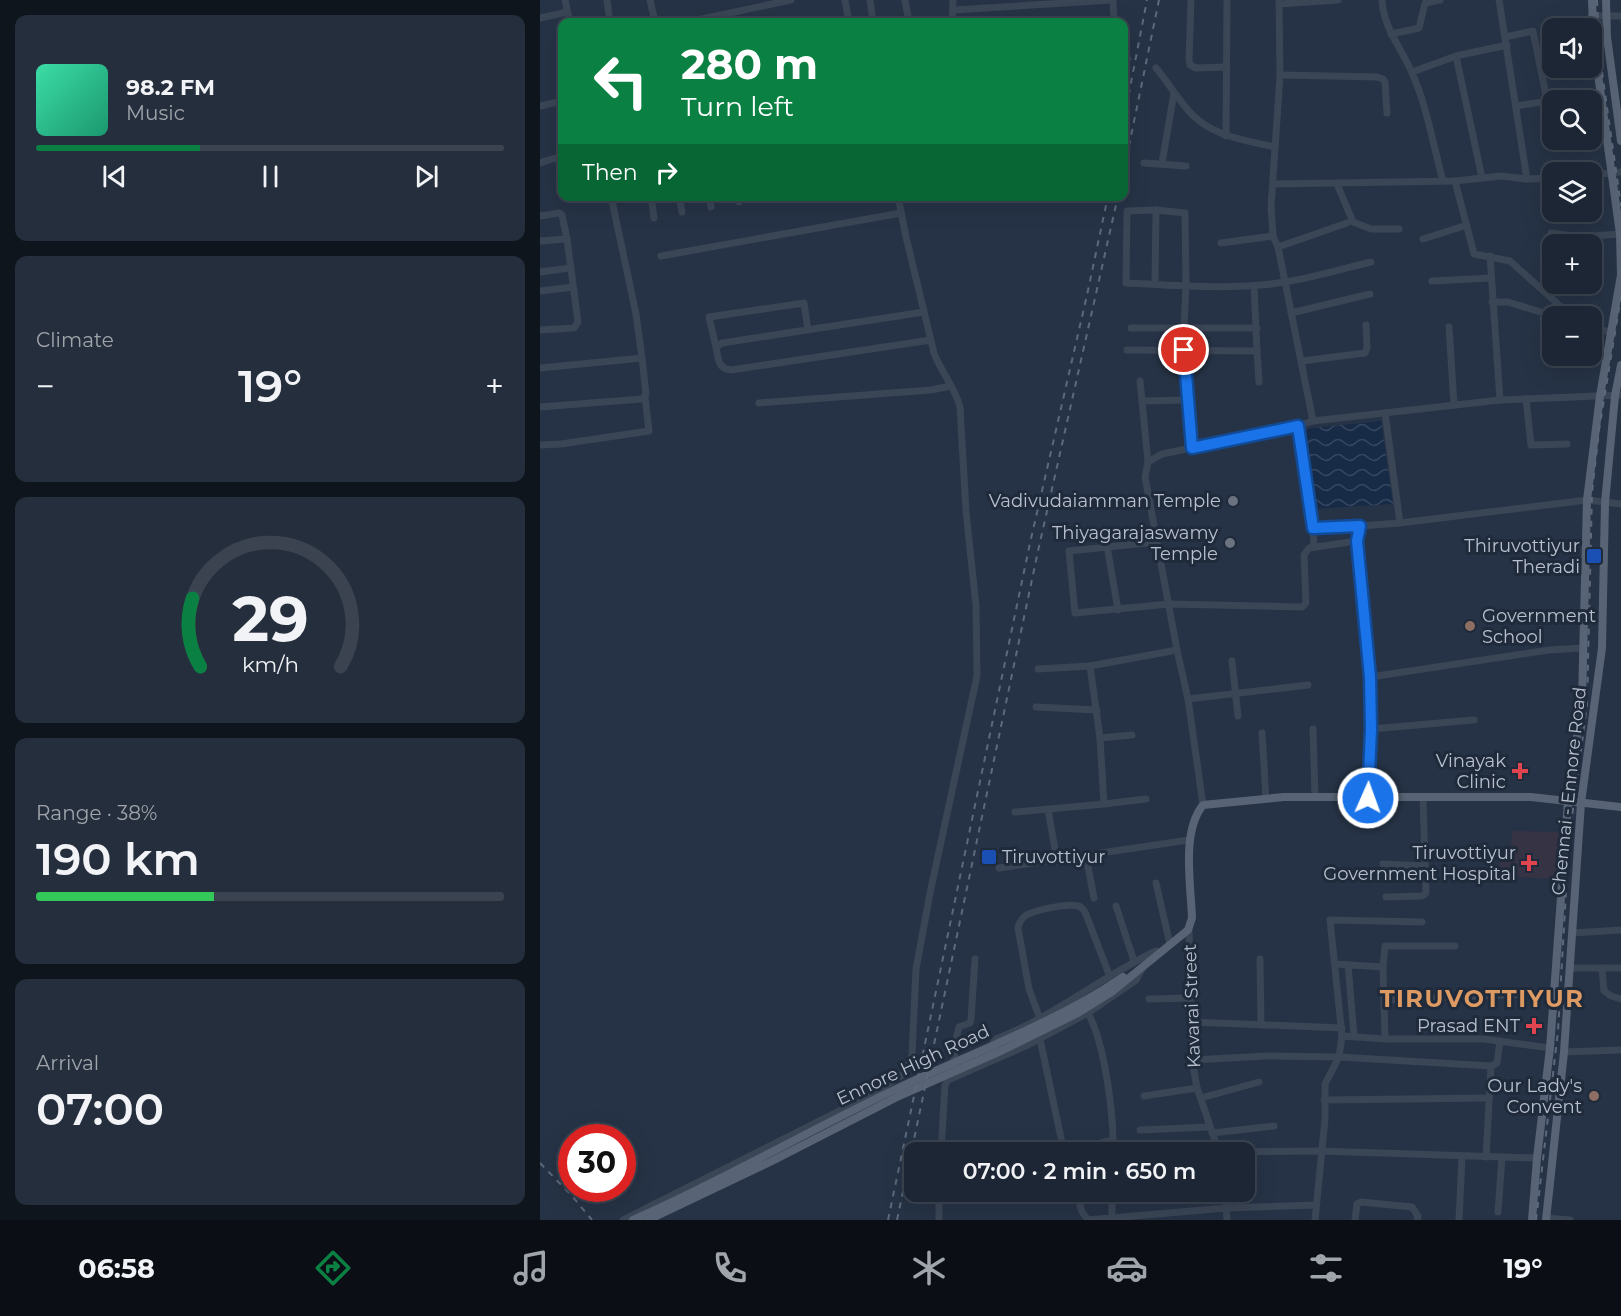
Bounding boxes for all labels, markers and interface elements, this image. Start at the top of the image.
map controls [1542,18,1602,366]
button: sound [1542,18,1602,78]
text: 280 m [681,38,818,90]
icon: left [582,42,660,120]
text: 98.2 FM [126,74,215,101]
text: Turn left [681,90,794,123]
button: search [1542,90,1602,150]
text: Music [126,101,185,125]
icon: right [650,156,683,189]
text: Then [582,159,638,186]
icon: previous [98,160,131,193]
icon: pause [254,160,287,193]
icon: next [410,160,443,193]
button: layers [1542,162,1602,222]
button: + [1542,234,1602,294]
button: − [1542,306,1602,366]
pin [1158,324,1209,375]
text: Climate [36,328,114,352]
icon: arrive [1167,333,1200,366]
text: 19° [238,358,302,413]
text: − [36,366,55,406]
text: + [485,366,504,406]
place label: Vadivudaiamman Temple [989,490,1221,512]
marker: Vadivudaiamman Temple [1226,494,1240,508]
place label: Thiyagarajaswamy Temple [1052,522,1218,565]
place label: Thiruvottiyur Theradi [1464,535,1580,578]
marker: Thiyagarajaswamy Temple [1223,536,1237,550]
marker: Thiruvottiyur Theradi [1585,547,1603,565]
text: 29 [232,581,308,657]
place label: Government School [1482,605,1596,648]
marker: Government School [1463,619,1477,633]
text: km/h [241,651,299,677]
street label: Chennai - Ennore Road [1547,686,1591,896]
place label: Vinayak Clinic [1436,750,1506,793]
marker: Vinayak Clinic [1511,762,1529,780]
position arrow [1336,766,1400,830]
text: Range · 38% [36,801,157,825]
text: 190 km [36,831,200,886]
place label: Tiruvottiyur Government Hospital [1323,842,1516,885]
place label: Tiruvottiyur [1002,846,1105,868]
marker: Tiruvottiyur [980,848,998,866]
marker: Tiruvottiyur Government Hospital [1520,854,1538,872]
street label: Kavarai Street [1179,944,1205,1068]
district label: TIRUVOTTIYUR [1380,984,1584,1013]
place label: Prasad ENT [1417,1015,1521,1037]
marker: Prasad ENT [1525,1017,1543,1035]
street label: Ennore High Road [833,1020,993,1110]
text: Arrival [36,1051,99,1075]
place label: Our Lady's Convent [1487,1075,1582,1118]
text: 07:00 [36,1081,164,1136]
marker: Our Lady's Convent [1587,1089,1601,1103]
speed limit sign: 30 [558,1124,636,1202]
text: 07:00 · 2 min · 650 m [963,1158,1196,1185]
icon: directions [312,1247,354,1289]
icon: music [510,1247,552,1289]
icon: phone [709,1247,751,1289]
icon: climate [908,1247,950,1289]
icon: car [1106,1247,1148,1289]
icon: filters [1305,1247,1347,1289]
text: 06:58 [78,1252,155,1285]
text: 19° [1504,1252,1543,1285]

